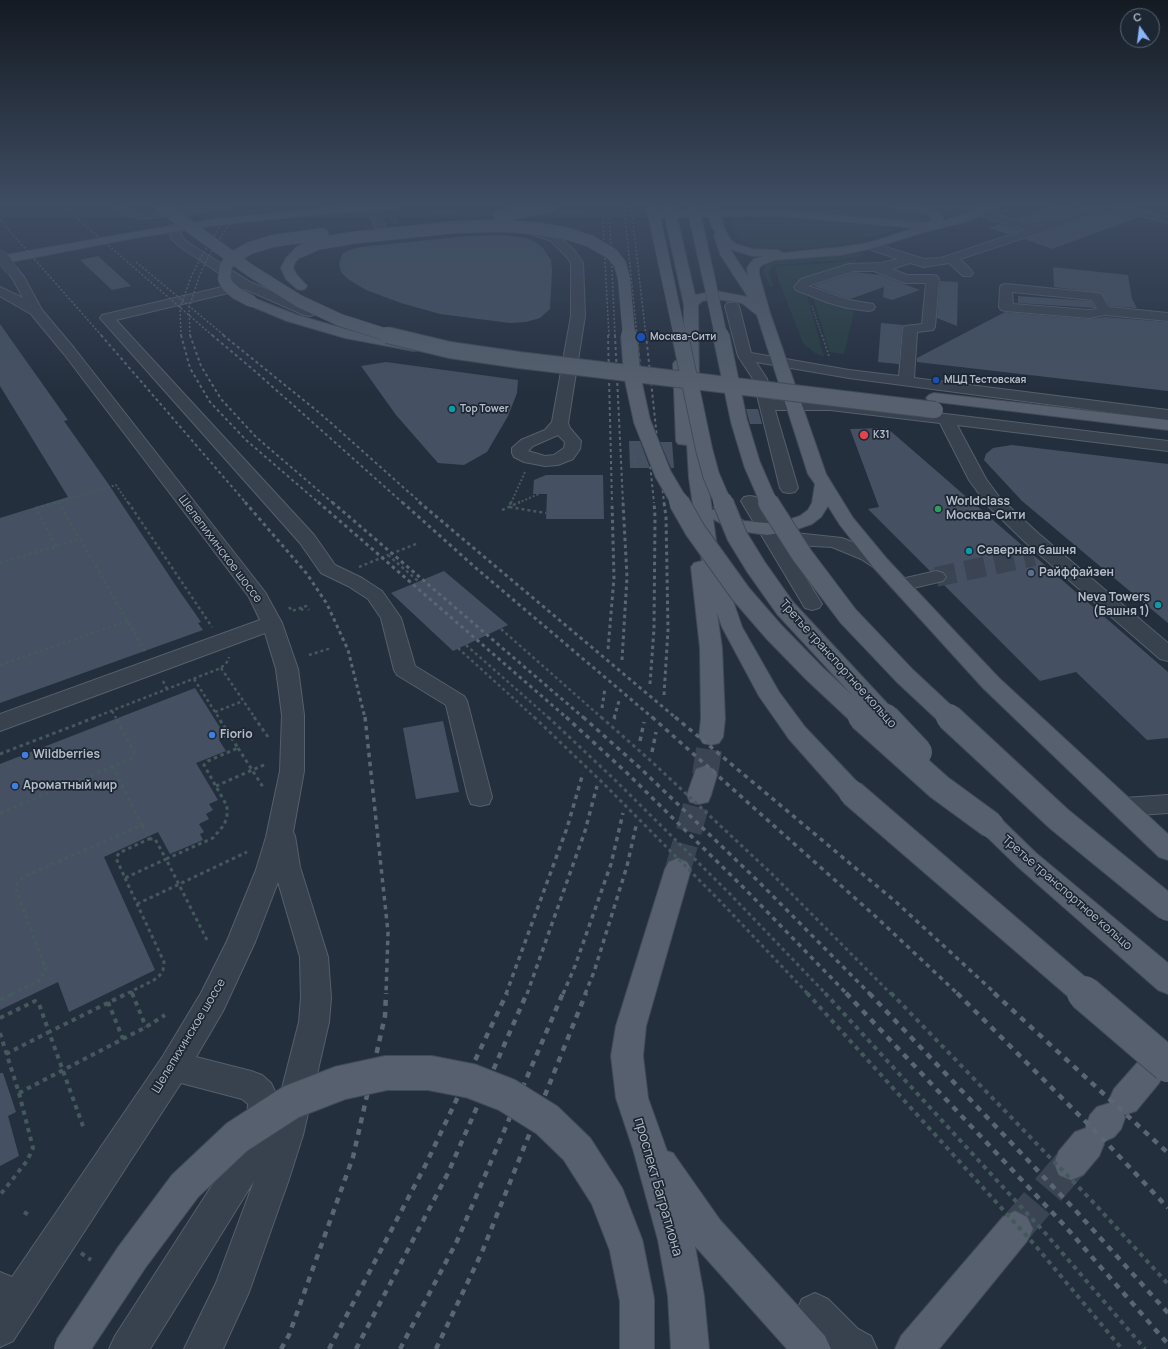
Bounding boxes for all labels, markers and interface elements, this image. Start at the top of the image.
north arrow [1120,8,1160,48]
text: С [1131,9,1143,25]
marker: Москва-Сити [635,331,647,343]
place label: Москва-Сити [650,331,716,343]
place label: МЦД Тестовская [944,374,1026,386]
marker: МЦД Тестовская [931,375,941,385]
place label: Top Tower [460,403,509,415]
marker: Top Tower [447,404,457,414]
marker: К31 [858,429,870,441]
place label: К31 [873,429,890,441]
street label: Шелепихинское шоссе [175,492,265,606]
place label: Worldclass Москва-Сити [946,495,1026,523]
marker: Worldclass Москва-Сити [933,504,943,514]
place label: Северная башня [977,544,1076,558]
marker: Северная башня [964,546,974,556]
place label: Райффайзен [1039,566,1114,580]
marker: Райффайзен [1026,568,1036,578]
place label: Neva Towers (Башня 1) [1078,591,1150,619]
street label: Третье транспортное кольцо [777,597,899,731]
marker: Neva Towers (Башня 1) [1153,600,1163,610]
place label: Fiorio [220,728,253,742]
marker: Fiorio [207,730,217,740]
place label: Wildberries [33,748,100,762]
marker: Wildberries [20,750,30,760]
place label: Ароматный мир [23,779,117,793]
marker: Ароматный мир [10,781,20,791]
street label: Третье транспортное кольцо [999,833,1135,953]
street label: Шелепихинское шоссе [149,976,229,1096]
street label: проспект Багратиона [630,1116,686,1258]

